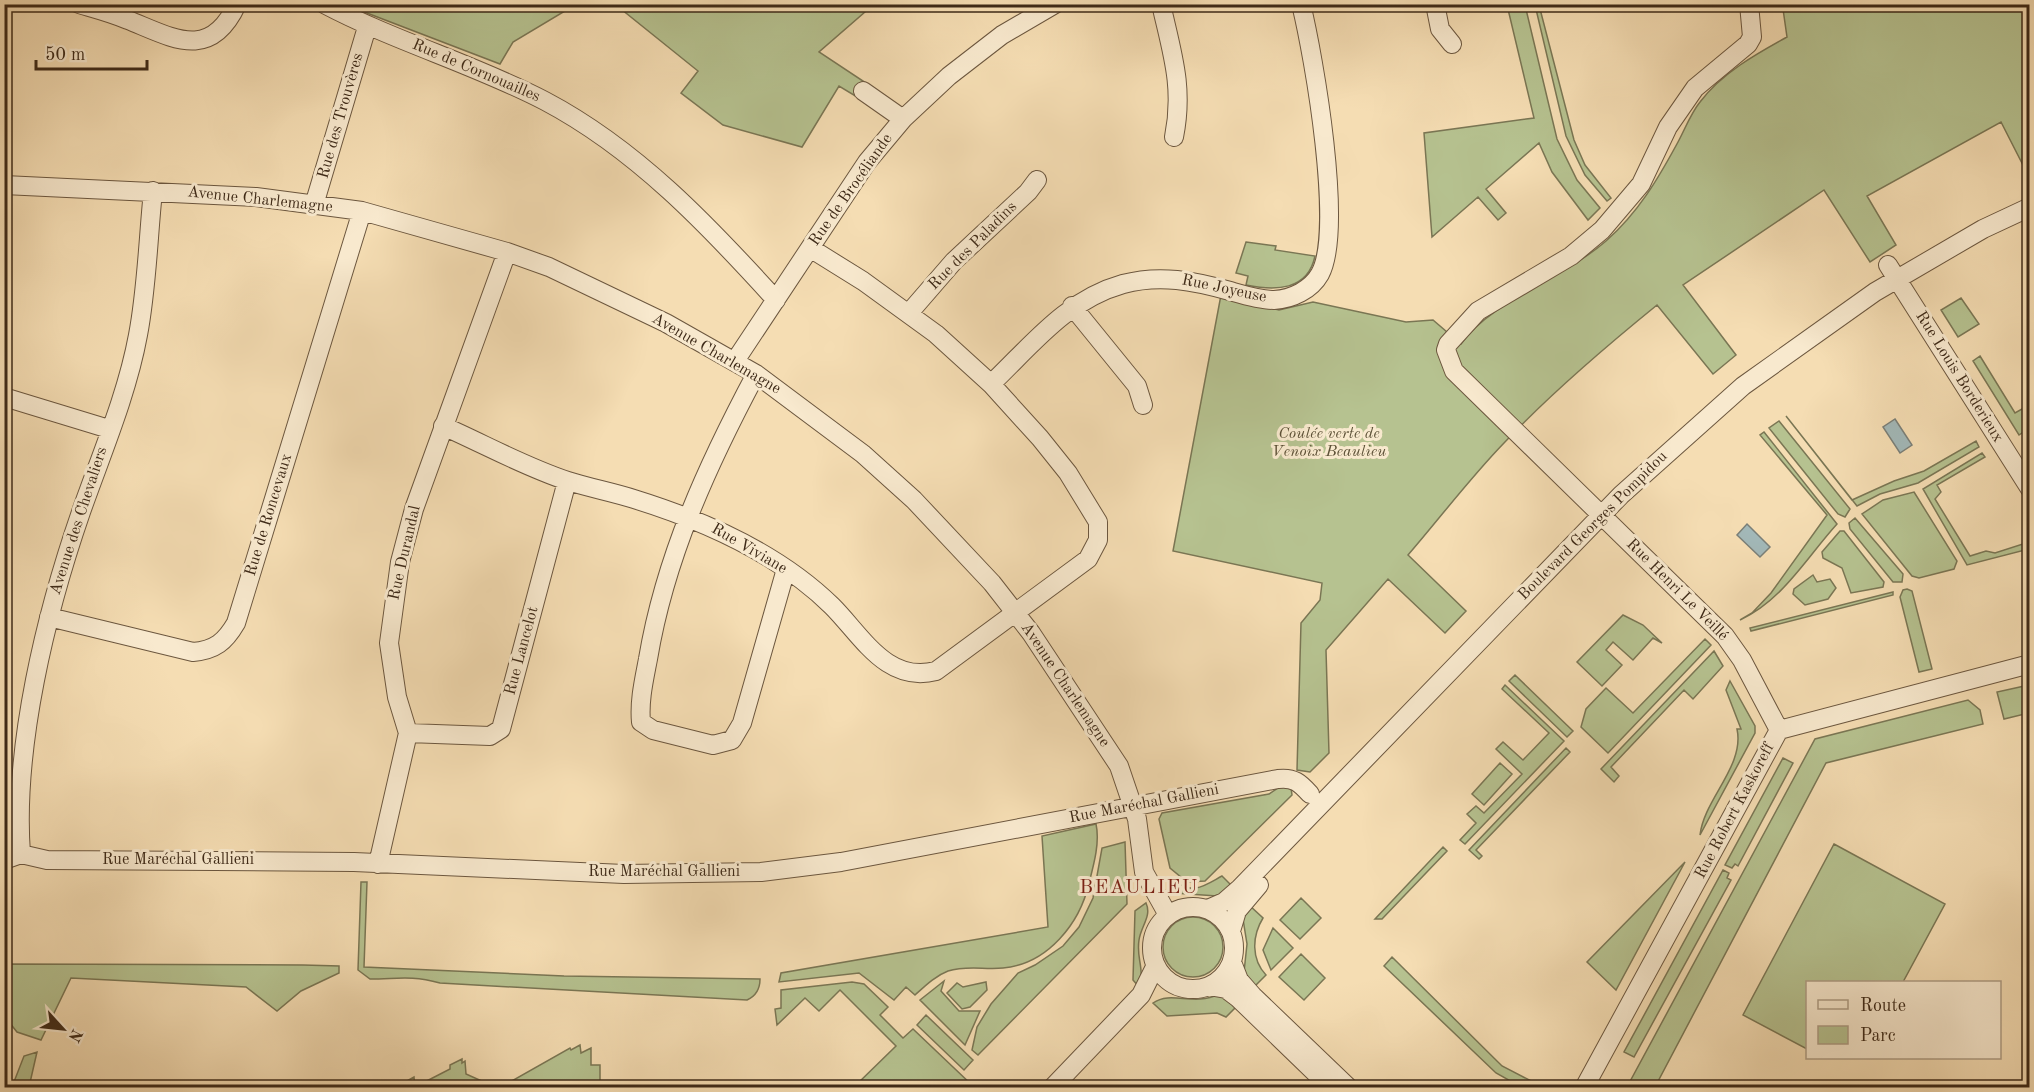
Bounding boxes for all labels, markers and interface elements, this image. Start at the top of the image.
scale bar [36,33,147,71]
street label: Rue de Cornouailles [410,37,542,105]
text: 50 m [45,46,85,64]
street label: Rue des Trouvères [315,51,367,181]
street label: Rue de Brocéliande [806,131,896,249]
street label: Avenue Charlemagne [187,184,333,216]
street label: Rue des Paladins [926,199,1020,293]
street label: Rue Joyeuse [1180,272,1268,306]
street label: Rue Louis Borderieux [1912,309,2006,445]
street label: Avenue Charlemagne [649,311,783,397]
park label: Coulée verte de Venoix Beaulieu [1271,426,1387,460]
street label: Avenue des Chevaliers [48,445,111,597]
street label: Boulevard Georges Pompidou [1515,448,1671,604]
street label: Rue de Roncevaux [243,452,295,578]
street label: Rue Durandal [386,504,424,602]
street label: Rue Viviane [708,521,790,577]
street label: Rue Henri Le Veillé [1623,536,1731,644]
street label: Rue Lancelot [502,604,542,697]
street label: Avenue Charlemagne [1018,620,1112,750]
street label: Rue Robert Kaskoreff [1692,740,1778,881]
street label: Rue Maréchal Gallieni [1068,782,1220,826]
street label: Rue Maréchal Gallieni [102,852,254,868]
street label: Rue Maréchal Gallieni [588,864,740,880]
district label: BEAULIEU [1079,878,1199,898]
legend [1806,981,2001,1059]
text: Route [1860,997,1906,1015]
north arrow [33,999,93,1059]
text: N [64,1026,84,1045]
text: Parc [1860,1027,1896,1045]

